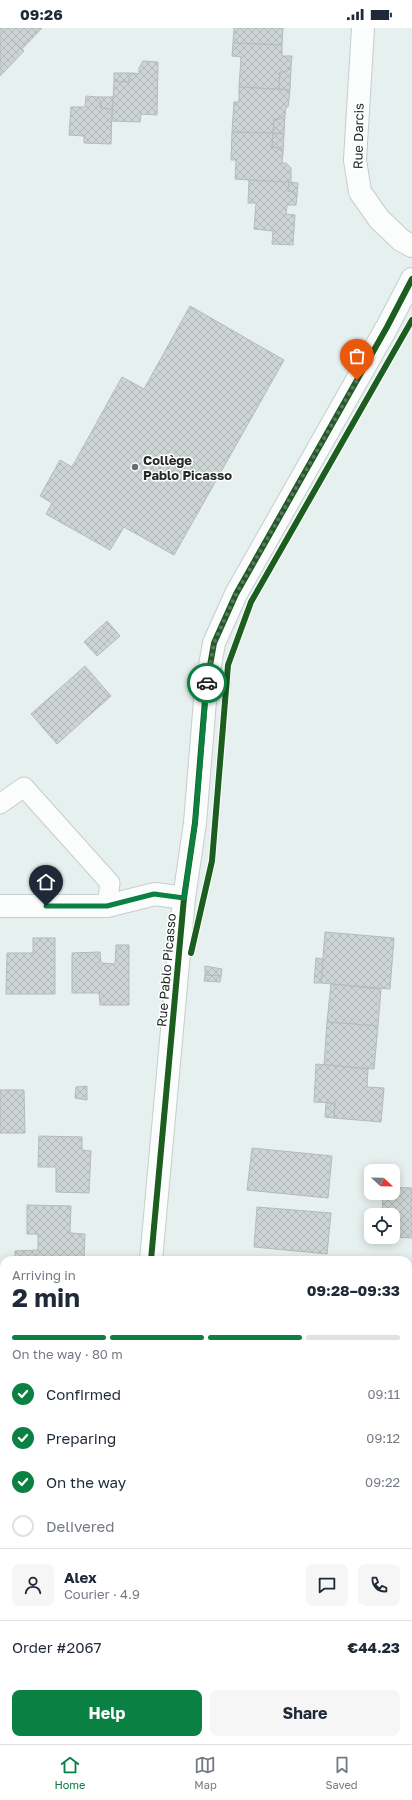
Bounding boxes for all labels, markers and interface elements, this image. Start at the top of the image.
text: 09:26 [20,5,63,23]
street label: Rue Darcis [349,103,367,169]
pin [340,339,374,380]
icon: bag [346,345,368,367]
place label: Collège Pablo Picasso [143,452,232,483]
marker: Collège Pablo Picasso [130,462,140,472]
courier [187,663,227,703]
icon: car [196,672,218,694]
pin [29,865,63,906]
icon: home [35,871,57,893]
street label: Rue Pablo Picasso [153,912,179,1028]
north arrow [364,1164,400,1200]
map controls [364,1164,400,1244]
button: locate [364,1208,400,1244]
text: Arriving in [12,1267,76,1283]
text: 09:28–09:33 [307,1281,400,1299]
text: 2 min [12,1282,80,1313]
text: On the way · 80 m [12,1346,123,1362]
icon: check [12,1383,34,1405]
text: Confirmed [46,1385,121,1403]
text: 09:11 [368,1386,400,1402]
icon: check [12,1427,34,1449]
text: Preparing [46,1429,116,1447]
text: 09:12 [366,1430,400,1446]
icon: check [12,1471,34,1493]
text: On the way [46,1473,126,1491]
text: 09:22 [365,1474,400,1490]
text: Delivered [46,1517,114,1535]
button: person [12,1564,54,1606]
button: chat [306,1564,348,1606]
button: phone [358,1564,400,1606]
text: Alex [64,1568,97,1586]
text: Courier · 4.9 [64,1586,140,1602]
text: Order #2067 [12,1638,102,1656]
text: €44.23 [348,1638,400,1656]
button: Help [12,1690,202,1736]
button: Share [210,1690,400,1736]
tab: Home [54,1754,85,1791]
tab: Map [194,1754,217,1791]
tab: Saved [325,1754,358,1791]

